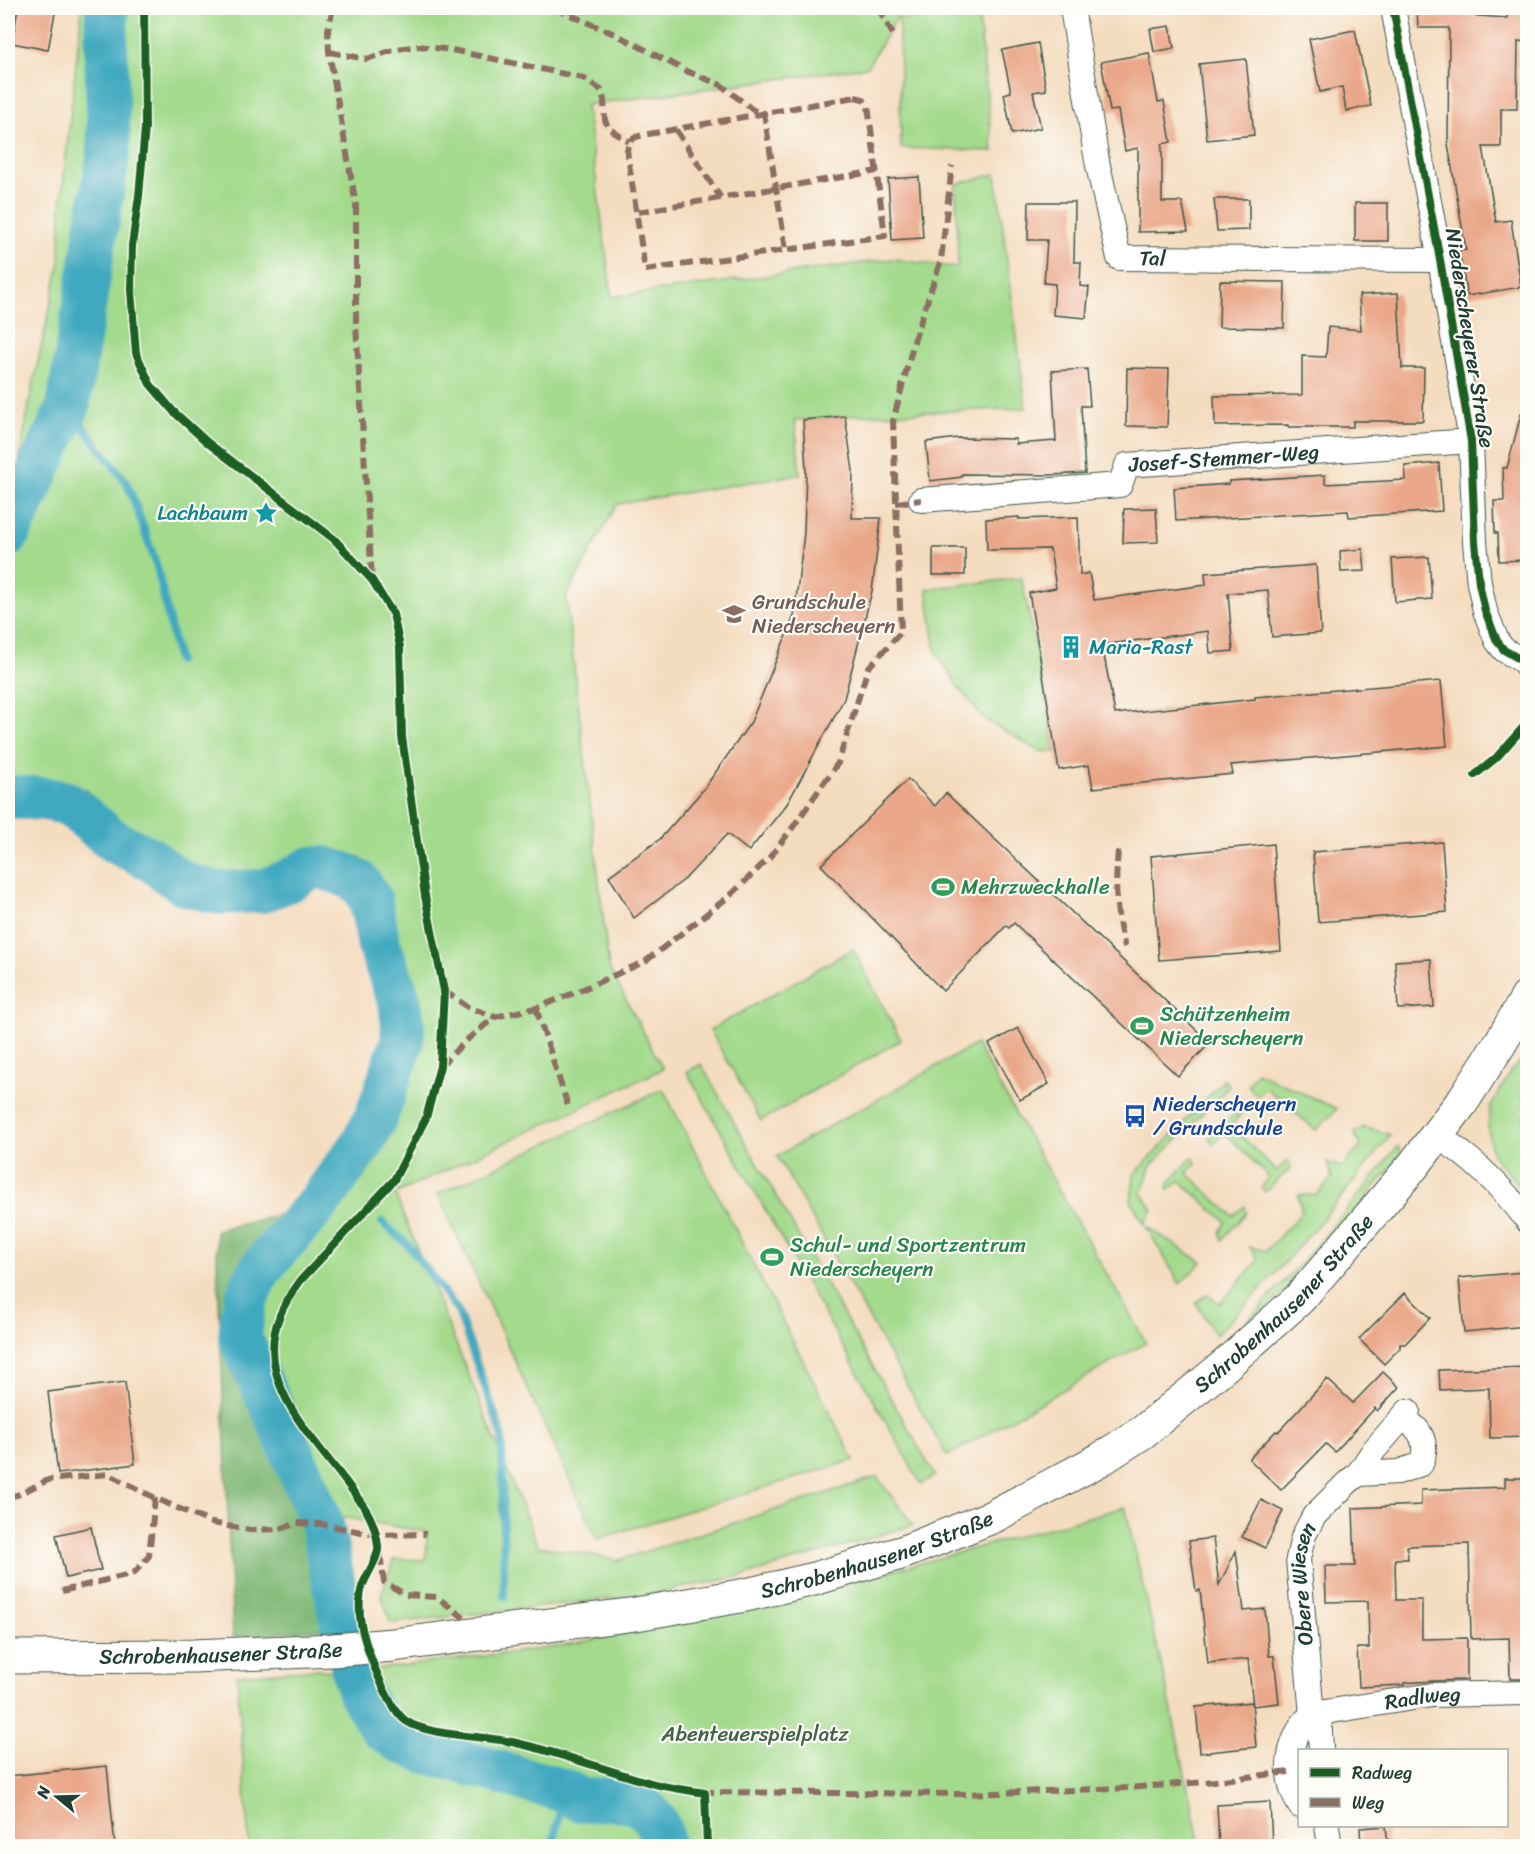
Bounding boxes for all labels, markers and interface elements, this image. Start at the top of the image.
street label: Niederscheyerer Straße [1434,225,1506,451]
street label: Tal [1139,239,1167,277]
street label: Josef-Stemmer-Weg [1127,433,1321,484]
place label: Lachbaum [157,494,248,532]
place icon: Lachbaum [253,500,279,526]
place label: Grundschule Niederscheyern [752,583,895,645]
school or university icon: Grundschule Niederscheyern [721,601,747,627]
place label: Maria-Rast [1089,628,1194,666]
building icon: Maria-Rast [1058,634,1084,660]
place label: Mehrzweckhalle [961,868,1110,906]
sports icon: Mehrzweckhalle [930,874,956,900]
place label: Schützenheim Niederscheyern [1160,995,1303,1057]
sports icon: Schützenheim Niederscheyern [1129,1013,1155,1039]
place label: Niederscheyern / Grundschule [1153,1085,1296,1147]
bus stop icon: Niederscheyern / Grundschule [1122,1103,1148,1129]
street label: Schrobenhausener Straße [1185,1205,1384,1403]
place label: Schul- und Sportzentrum Niederscheyern [790,1226,1026,1288]
sports icon: Schul- und Sportzentrum Niederscheyern [759,1244,785,1270]
street label: Schrobenhausener Straße [757,1499,999,1610]
street label: Obere Wiesen [1279,1515,1327,1647]
street label: Schrobenhausener Straße [99,1630,344,1676]
street label: Radlweg [1382,1675,1462,1721]
park label: Abenteuerspielplatz [661,1715,849,1753]
legend [1298,1749,1508,1827]
text: Radweg [1352,1757,1412,1789]
north arrow [27,1767,87,1827]
text: N [27,1781,59,1803]
text: Weg [1352,1787,1384,1819]

